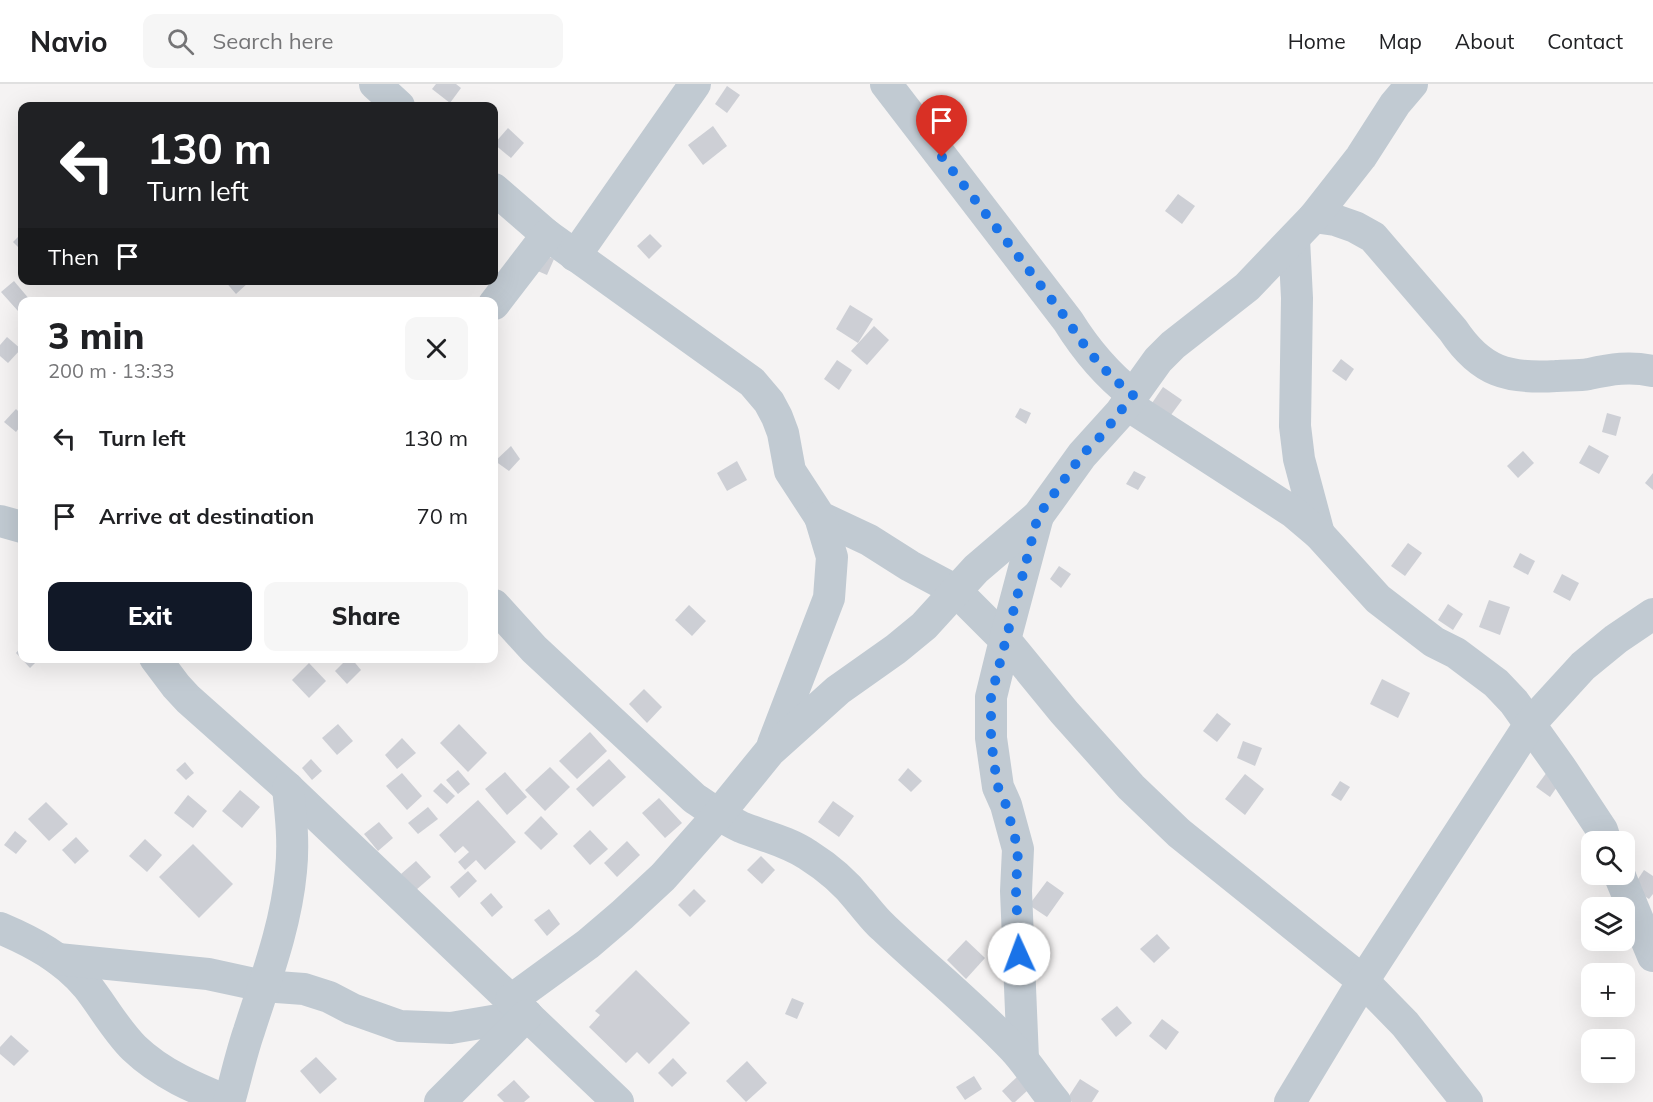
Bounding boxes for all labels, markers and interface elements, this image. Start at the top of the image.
search box [143,14,563,68]
text: Navio [30,24,107,59]
icon: search [164,25,197,58]
text: Search here [212,27,333,55]
text: Home [1288,28,1346,54]
text: Map [1379,28,1422,54]
text: About [1455,28,1514,54]
text: Contact [1547,28,1623,54]
pin [916,95,967,157]
icon: arrive [925,104,958,137]
text: 130 m [147,122,272,175]
icon: left [48,126,126,204]
text: Turn left [147,174,249,208]
icon: arrive [111,240,144,273]
text: Then [48,243,99,271]
text: 3 min [48,313,144,358]
button: close [405,317,468,380]
text: 200 m · 13:33 [48,358,174,383]
icon: left [48,422,81,455]
text: Turn left [99,424,186,452]
text: 130 m [403,424,468,452]
icon: arrive [48,500,81,533]
text: Arrive at destination [99,502,314,530]
text: 70 m [417,502,468,530]
button: Exit [48,582,252,651]
button: Share [264,582,468,651]
map controls [1581,831,1635,1083]
button: search [1581,831,1635,885]
button: layers [1581,897,1635,951]
position arrow [987,922,1051,986]
button: + [1581,963,1635,1017]
button: − [1581,1029,1635,1083]

